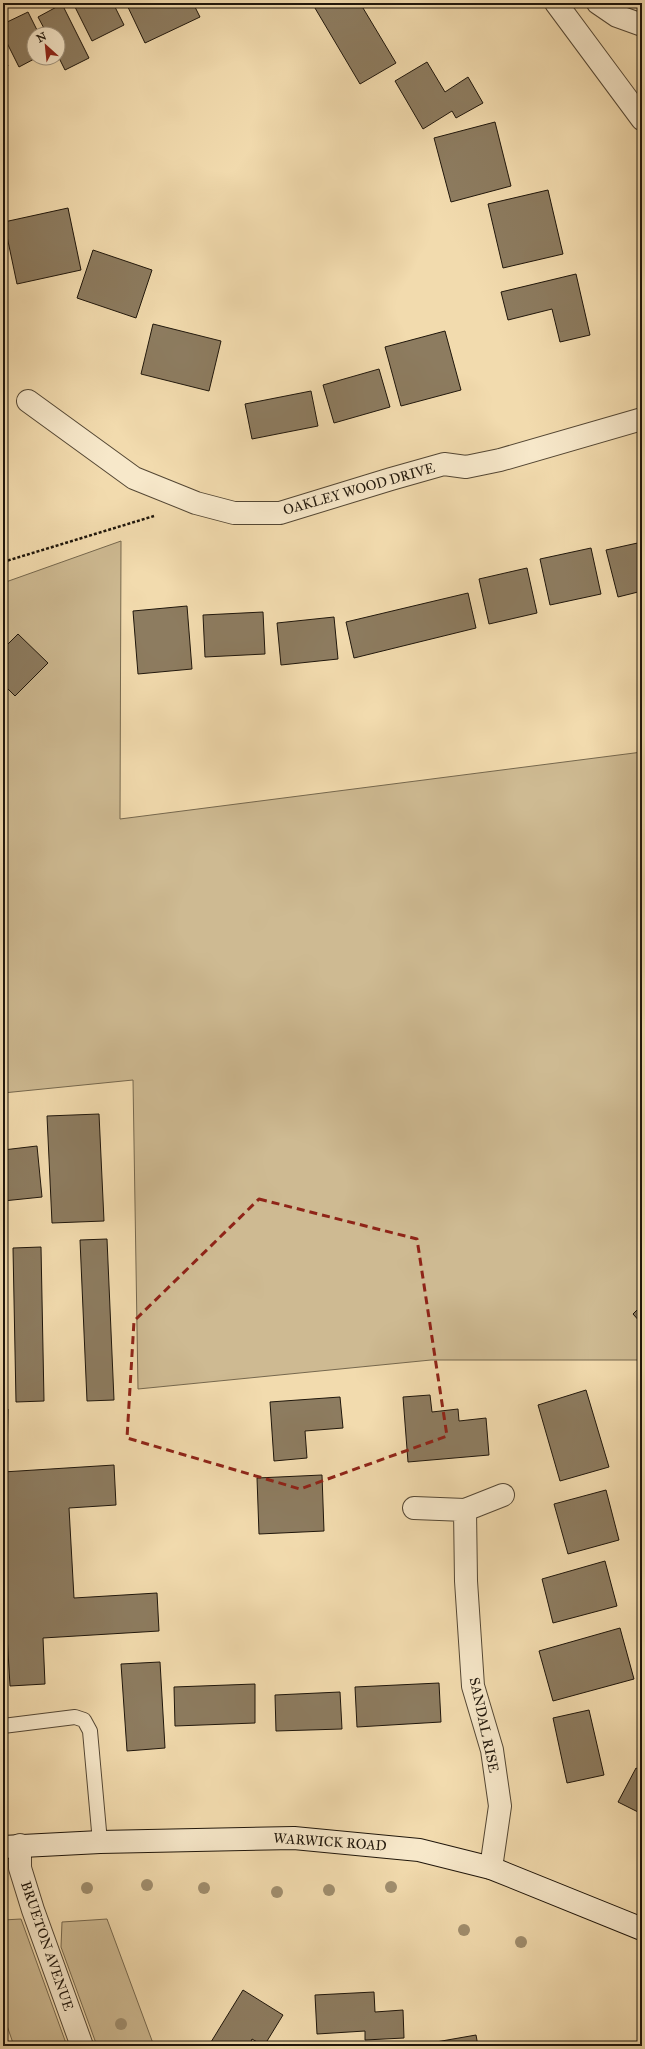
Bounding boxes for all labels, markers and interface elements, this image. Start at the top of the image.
north arrow [26,26,66,66]
text: N [35,29,49,45]
street label: OAKLEY WOOD DRIVE [281,459,437,519]
street label: SANDAL RISE [466,1676,502,1774]
street label: WARWICK ROAD [273,1830,387,1854]
street label: BRUETON AVENUE [17,1879,77,2013]

